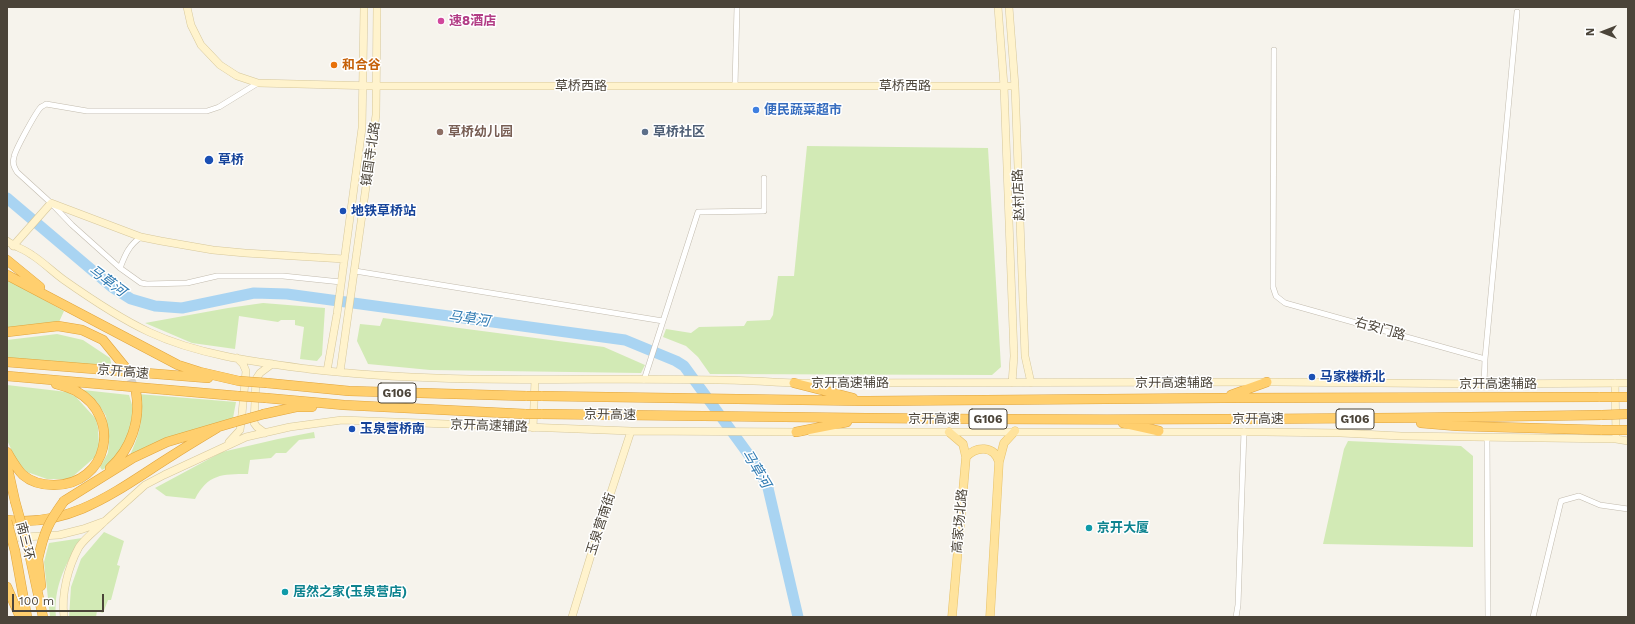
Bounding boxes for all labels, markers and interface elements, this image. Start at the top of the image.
north arrow [1583,12,1623,52]
place label: 速8酒店 [449,13,496,29]
marker: 速8酒店 [436,16,446,26]
text: N [1584,28,1597,36]
place label: 和合谷 [342,57,381,73]
marker: 和合谷 [329,60,339,70]
street label: 草桥西路 [555,78,607,94]
street label: 草桥西路 [879,78,931,94]
place label: 便民蔬菜超市 [764,102,842,118]
marker: 便民蔬菜超市 [751,105,761,115]
street label: 镇国寺北路 [359,121,383,187]
place label: 草桥幼儿园 [448,124,513,140]
place label: 草桥社区 [653,124,705,140]
marker: 草桥幼儿园 [435,127,445,137]
marker: 草桥社区 [640,127,650,137]
place label: 草桥 [218,152,244,168]
marker: 草桥 [203,154,215,166]
street label: 赵村店路 [1010,169,1028,221]
place label: 地铁草桥站 [351,203,416,219]
marker: 地铁草桥站 [338,206,348,216]
water label: 马草河 [85,262,129,300]
water label: 马草河 [447,308,491,330]
street label: 右安门路 [1353,314,1407,344]
street label: 京开高速 [96,362,150,382]
place label: 马家楼桥北 [1320,369,1385,385]
marker: 马家楼桥北 [1307,372,1317,382]
street label: 京开高速辅路 [811,375,889,391]
street label: 京开高速辅路 [1135,375,1213,391]
street label: 京开高速辅路 [1459,376,1537,392]
road number: G106 [378,383,416,403]
street label: 京开高速 [584,407,636,423]
road number: G106 [969,409,1007,429]
road number: G106 [1336,409,1374,429]
street label: 京开高速 [908,411,960,427]
street label: 京开高速 [1232,411,1284,427]
street label: 京开高速辅路 [450,417,528,435]
place label: 玉泉营桥南 [360,421,425,437]
marker: 玉泉营桥南 [347,424,357,434]
water label: 马草河 [738,447,774,491]
street label: 高家场北路 [949,488,971,554]
street label: 玉泉营南街 [584,491,618,557]
street label: 南三环 [13,520,37,562]
place label: 京开大厦 [1097,520,1149,536]
marker: 京开大厦 [1084,523,1094,533]
place label: 居然之家(玉泉营店) [293,584,407,600]
scale bar [14,586,106,612]
marker: 居然之家(玉泉营店) [280,587,290,597]
text: 100 m [19,594,54,608]

